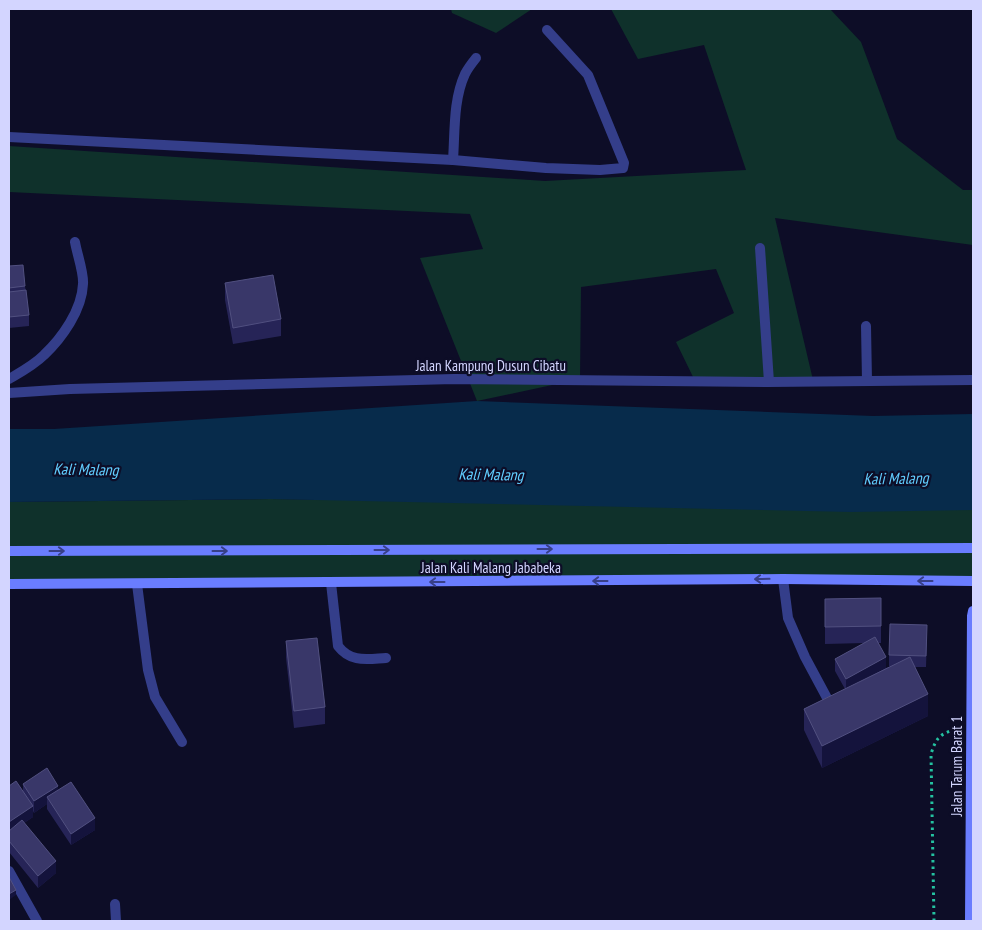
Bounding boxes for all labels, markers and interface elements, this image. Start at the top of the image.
street label: Jalan Kampung Dusun Cibatu [415,356,566,375]
water label: Kali Malang [53,458,120,480]
water label: Kali Malang [458,463,525,485]
water label: Kali Malang [863,467,930,489]
one-way arrow [536,544,553,554]
one-way arrow [374,545,390,555]
one-way arrow [49,546,65,556]
one-way arrow [212,546,228,556]
street label: Jalan Kali Malang Jababeka [420,558,561,577]
one-way arrow [754,575,770,584]
one-way arrow [592,576,608,586]
one-way arrow [917,576,933,586]
one-way arrow [429,577,446,587]
street label: Jalan Tarum Barat 1 [947,716,966,817]

